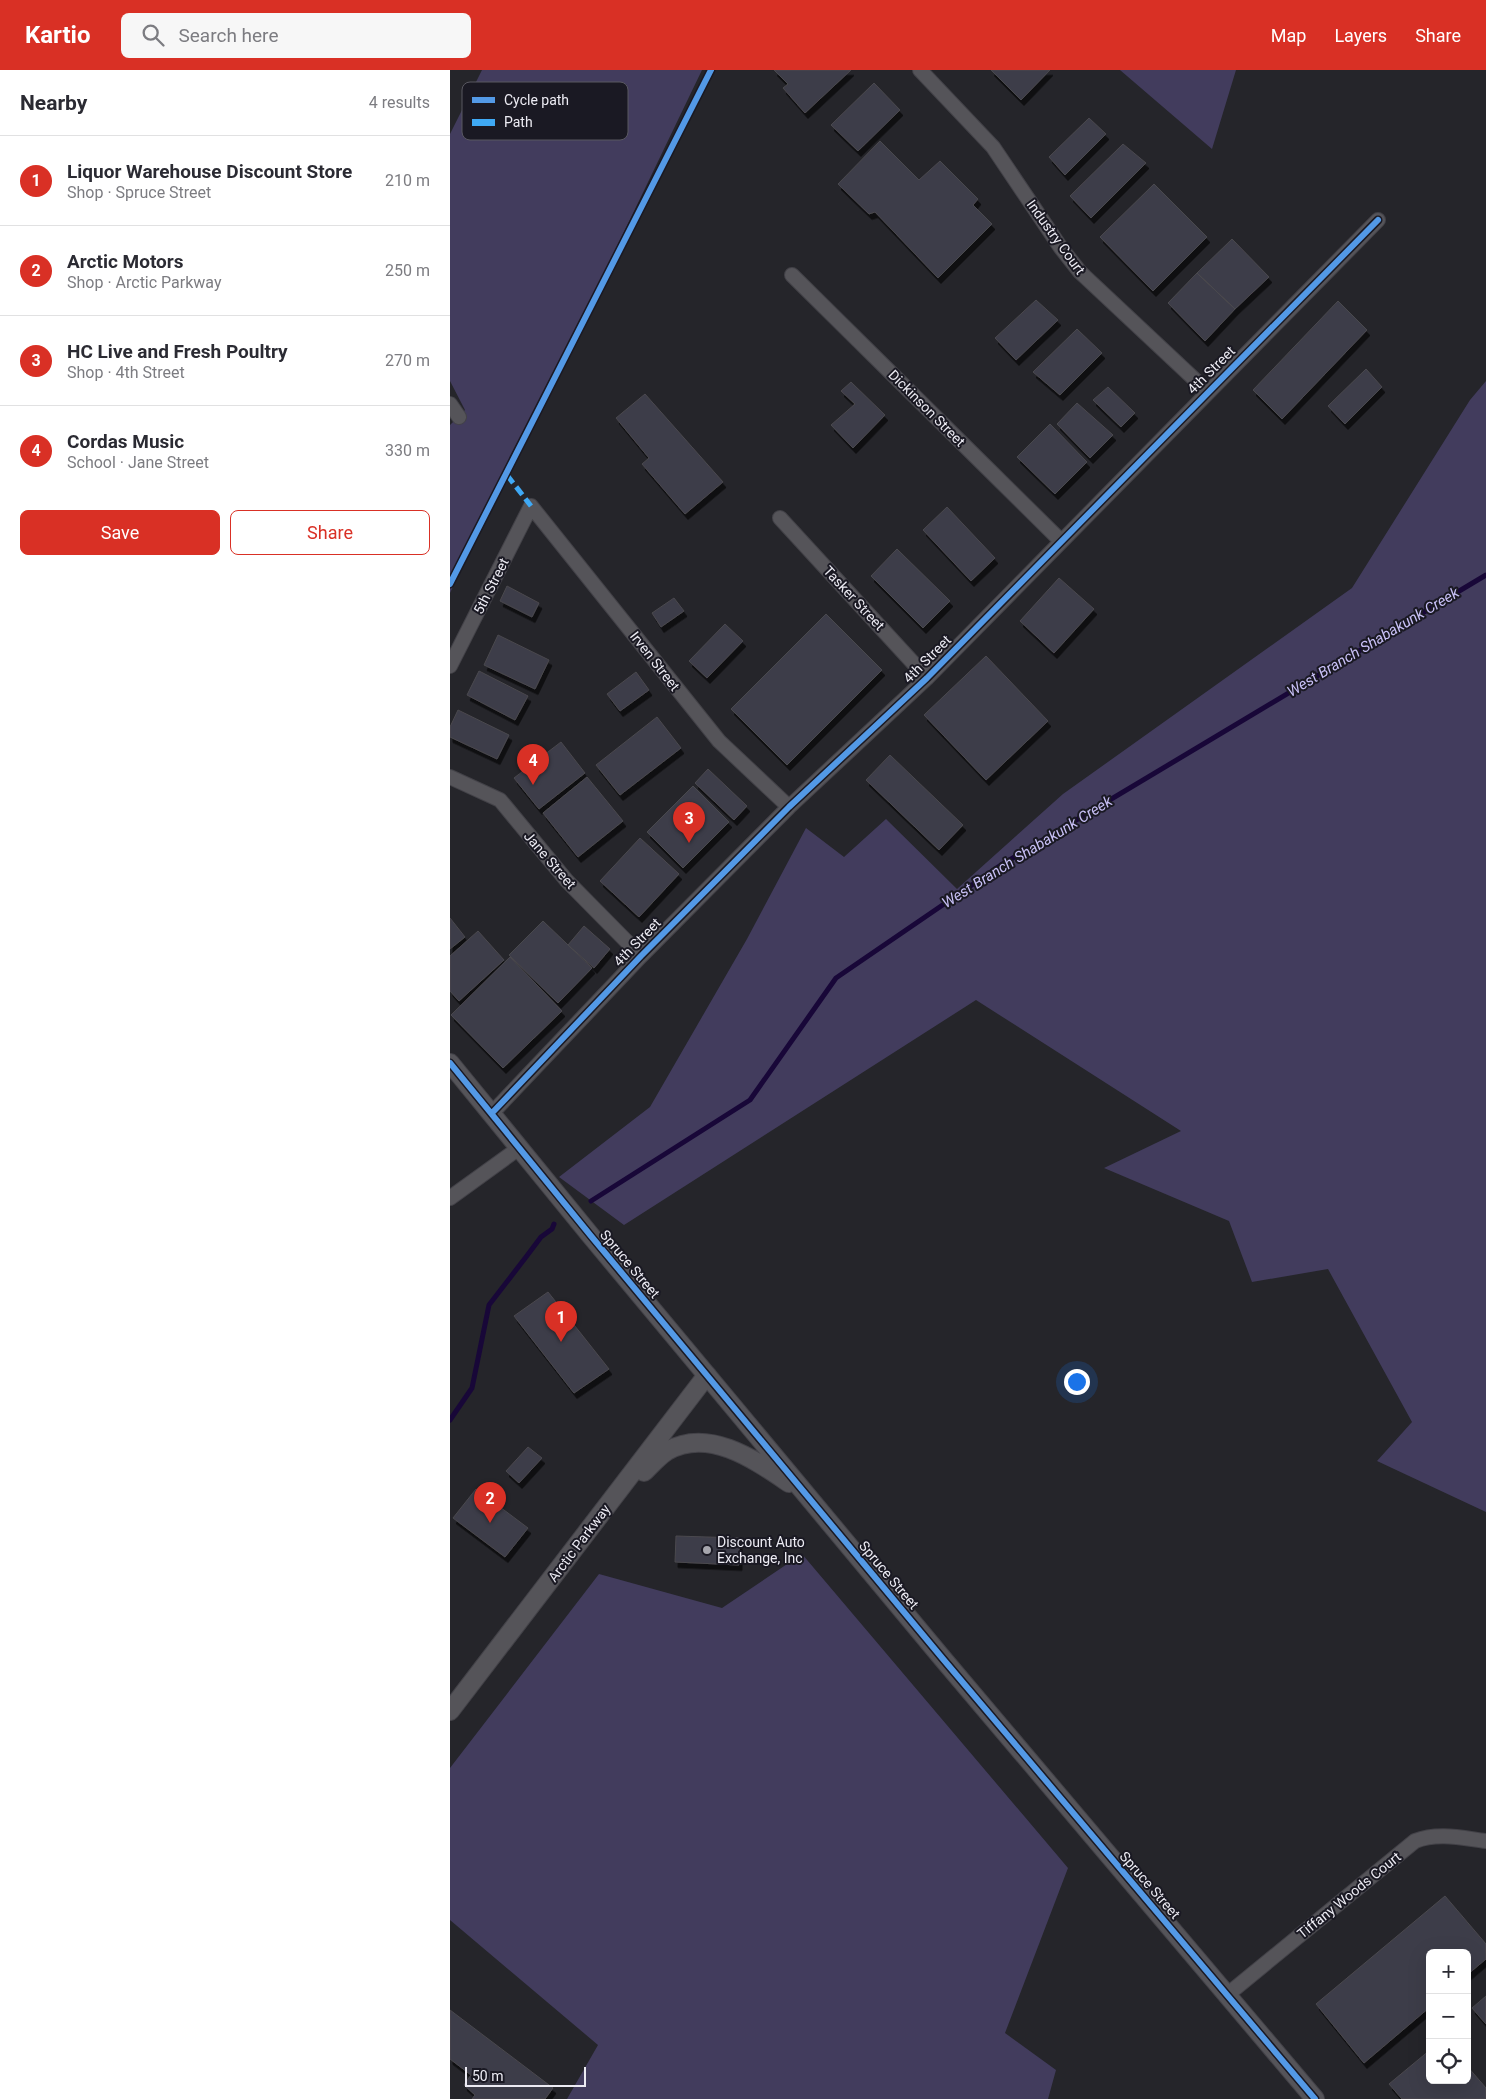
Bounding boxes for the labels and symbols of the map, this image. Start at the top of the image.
legend [462,82,628,140]
text: Cycle path [504,92,569,108]
text: Path [504,114,533,130]
street label: Industry Court [1024,197,1089,278]
street label: 4th Street [1184,343,1238,397]
street label: Dickinson Street [885,366,969,450]
street label: 5th Street [470,555,512,617]
street label: Tasker Street [820,563,888,634]
water label: West Branch Shabakunk Creek [1284,583,1463,701]
street label: Irven Street [627,628,683,694]
street label: 4th Street [900,632,954,686]
pin: 4 [517,744,549,785]
water label: West Branch Shabakunk Creek [938,792,1116,912]
pin: 3 [673,802,705,843]
street label: Jane Street [521,828,580,892]
street label: 4th Street [610,914,664,969]
street label: Spruce Street [597,1227,663,1302]
pin: 1 [545,1301,577,1342]
your location [1064,1369,1090,1395]
pin: 2 [474,1482,506,1523]
street label: Arctic Parkway [545,1501,614,1585]
place label: Discount Auto Exchange, Inc [717,1534,805,1566]
street label: Spruce Street [856,1538,922,1613]
marker: Discount Auto Exchange, Inc [701,1544,713,1556]
street label: Spruce Street [1116,1848,1184,1922]
street label: Tiffany Woods Court [1294,1848,1404,1942]
scale bar [465,2064,586,2087]

